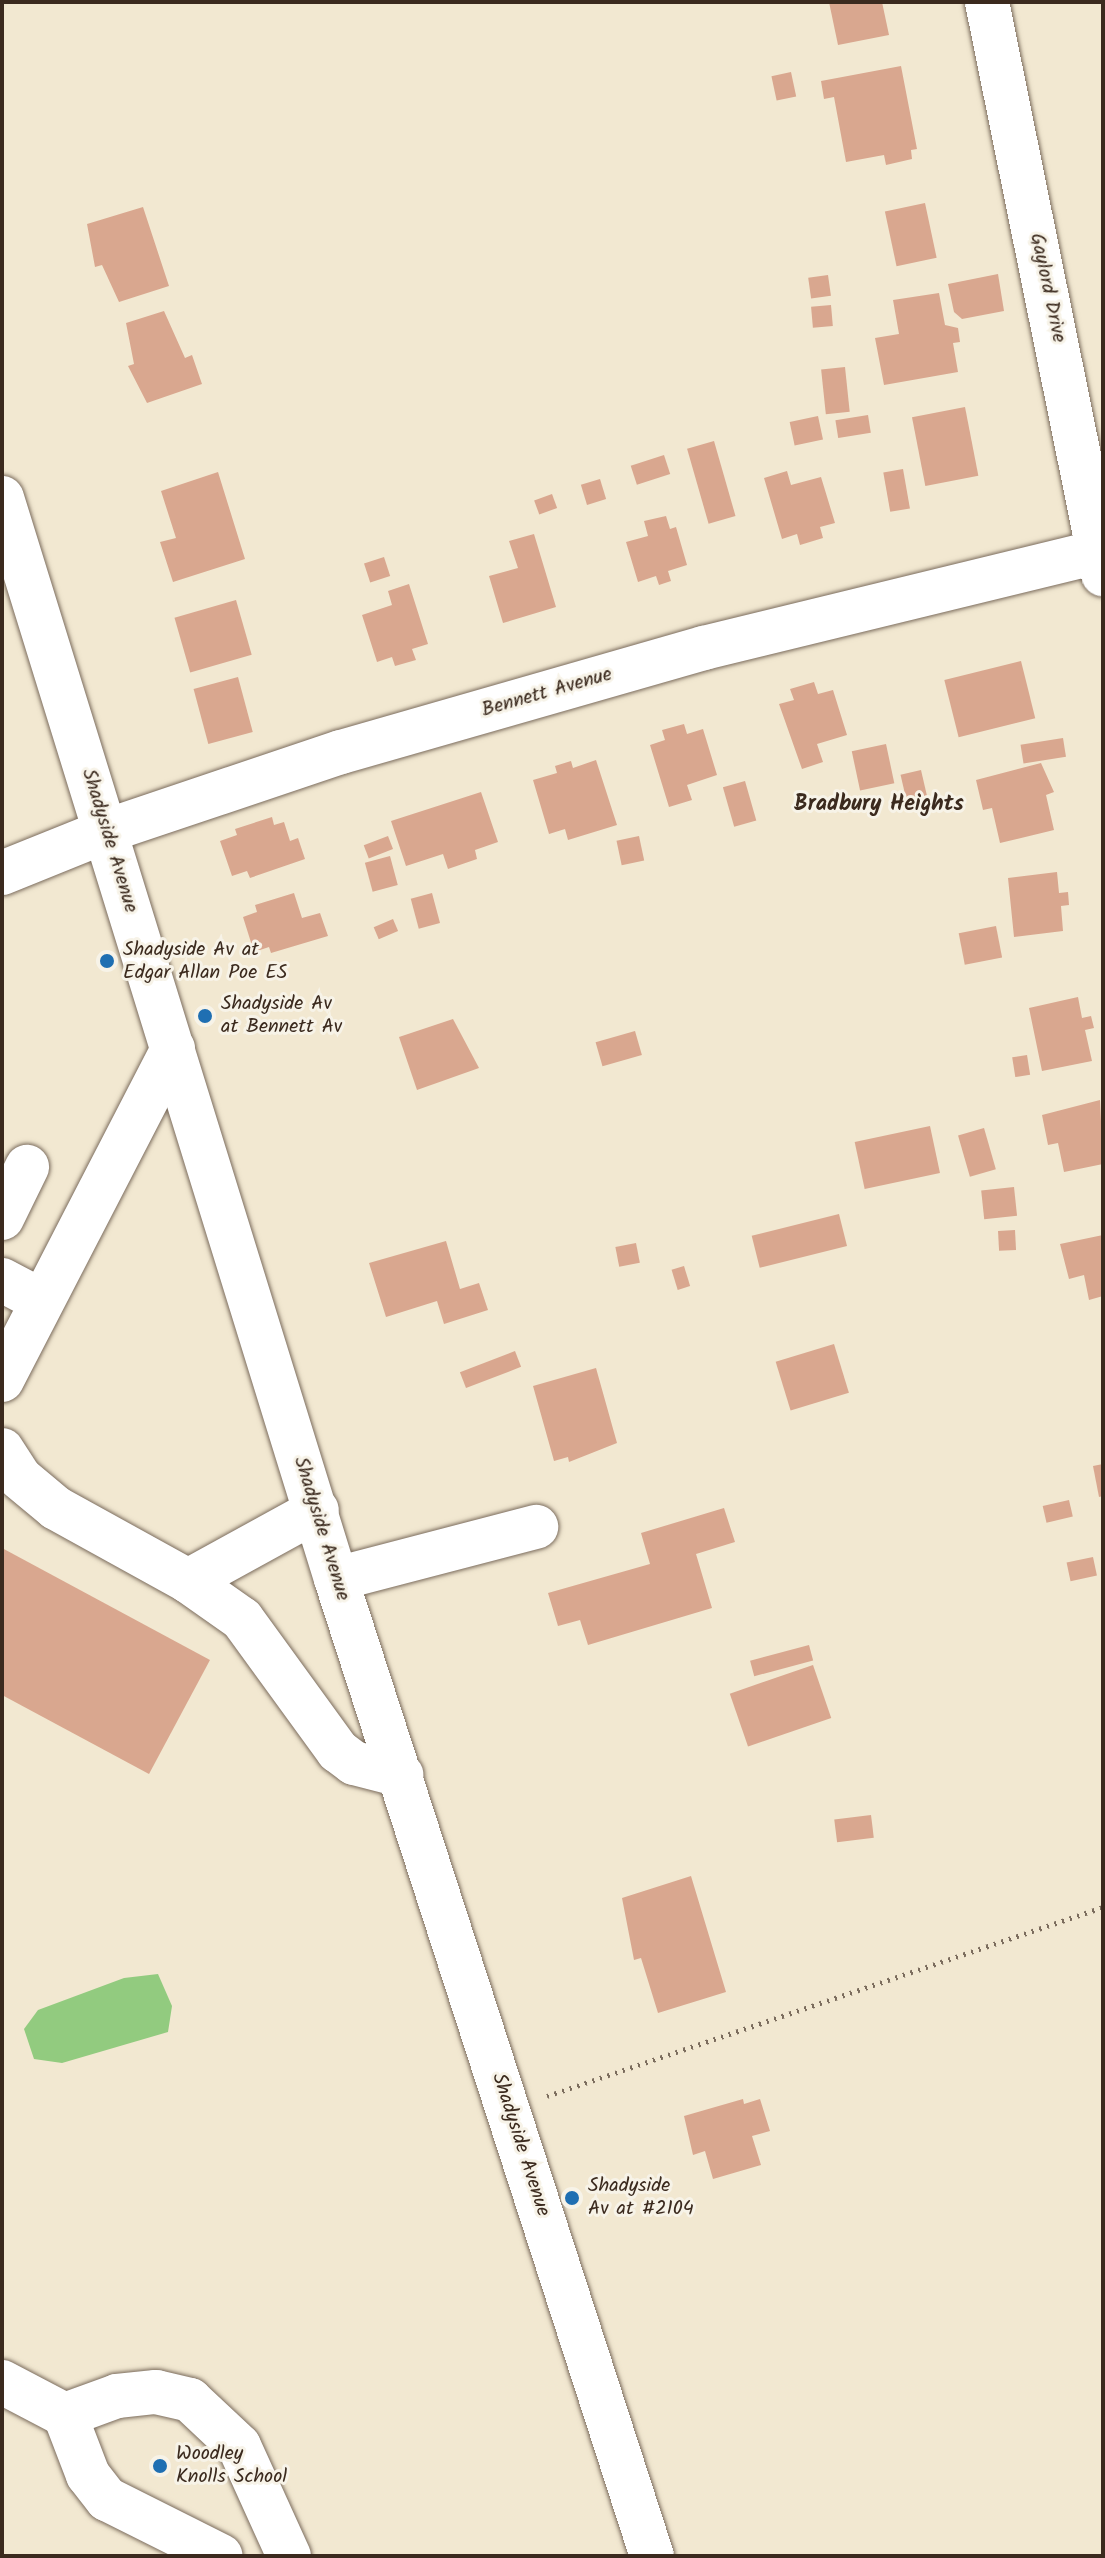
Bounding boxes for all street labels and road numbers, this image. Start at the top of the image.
street label: Gaylord Drive [1024,231,1070,345]
street label: Bennett Avenue [479,663,615,723]
street label: Shadyside Avenue [76,766,142,916]
street label: Shadyside Avenue [288,1454,354,1604]
street label: Shadyside Avenue [486,2070,554,2220]

